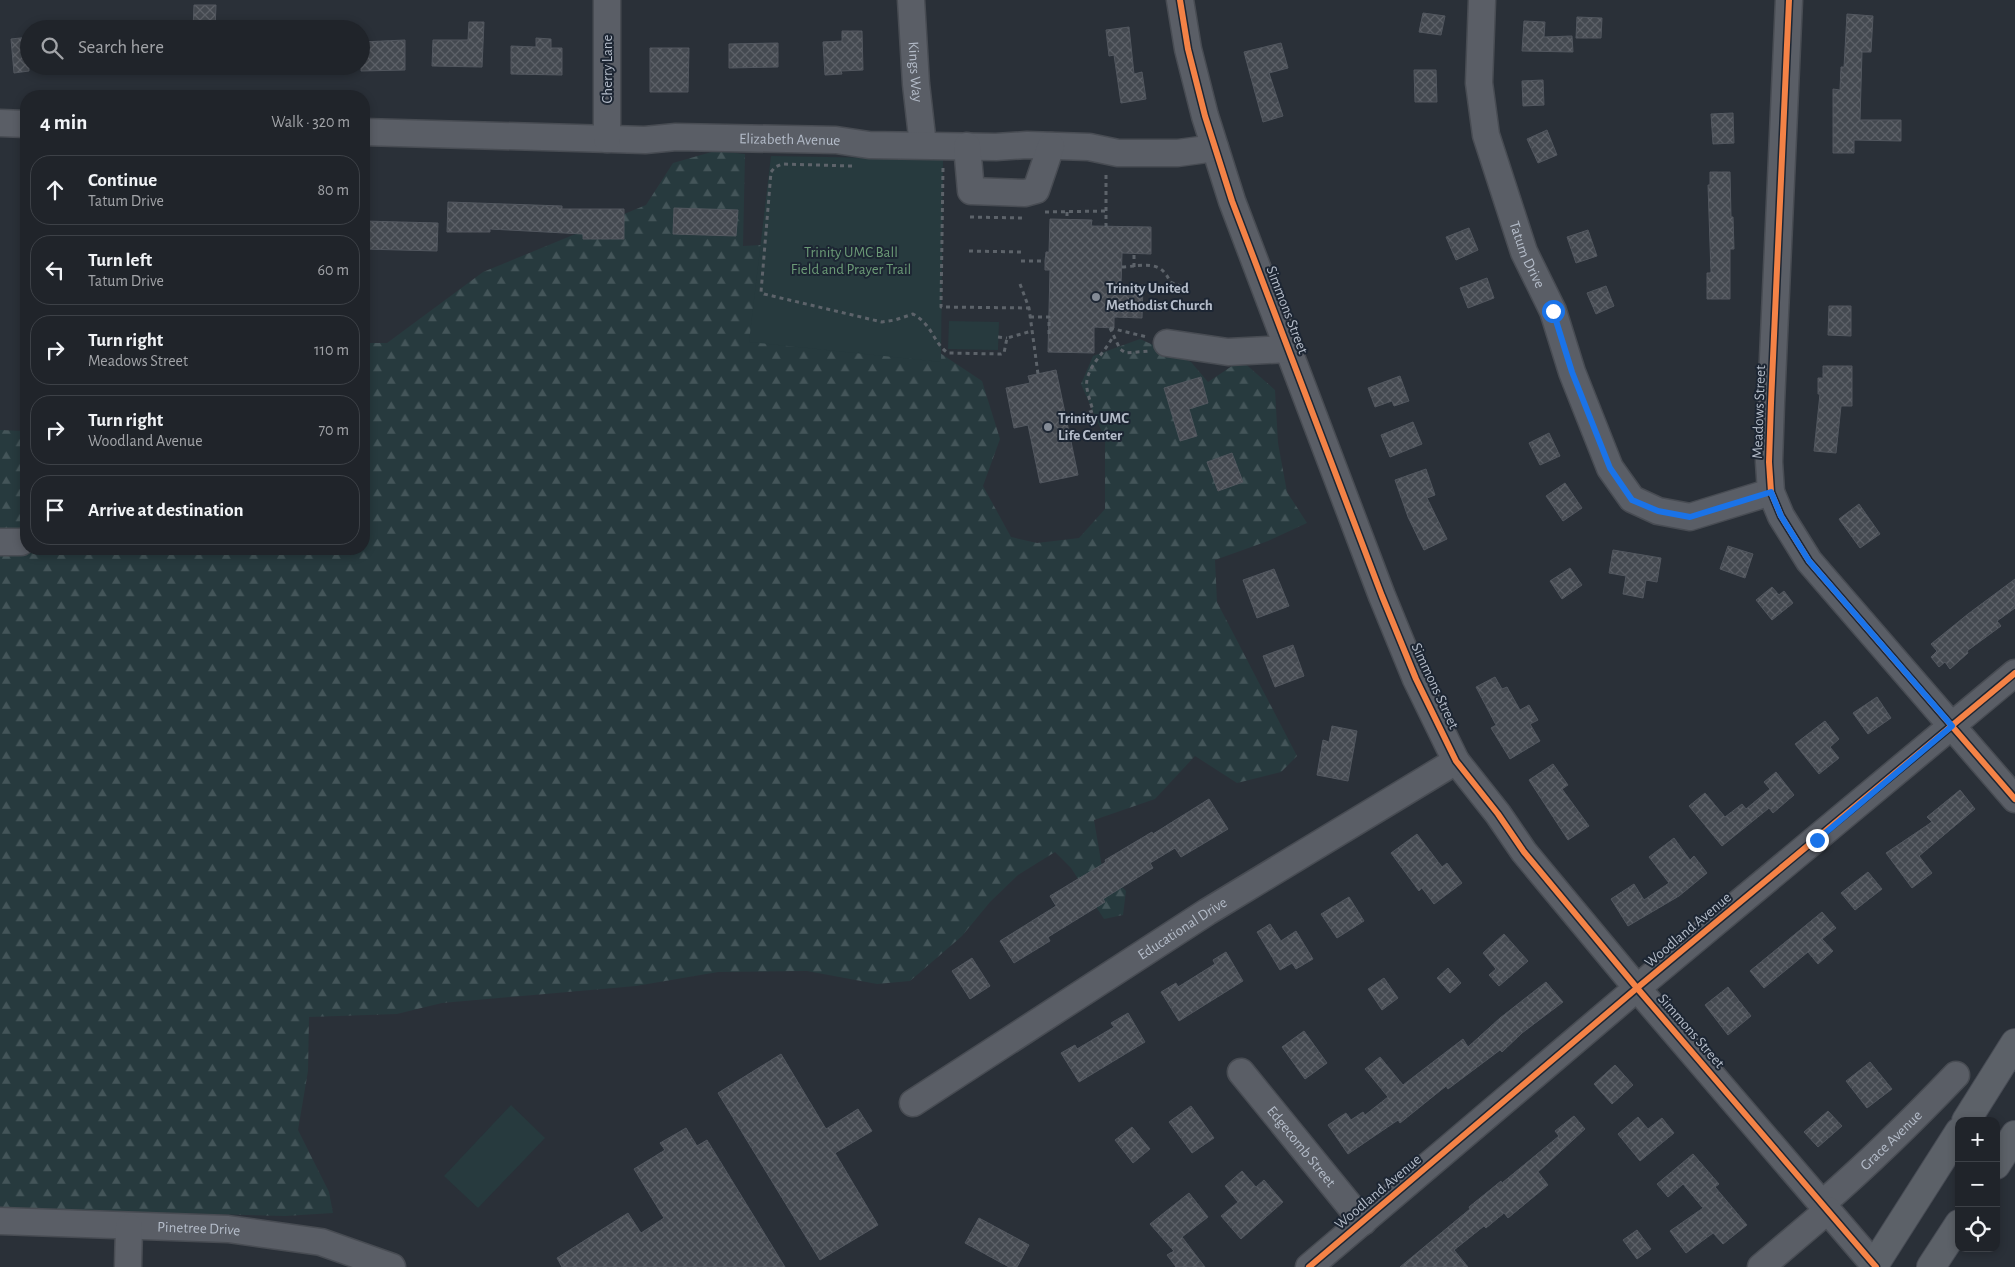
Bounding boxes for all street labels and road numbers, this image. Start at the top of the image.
street label: Cherry Lane [600,34,615,103]
street label: Kings Way [906,41,926,104]
street label: Elizabeth Avenue [739,131,841,148]
street label: Tatum Drive [1507,219,1548,291]
street label: Simmons Street [1263,264,1311,356]
street label: Meadows Street [1750,365,1768,459]
street label: Simmons Street [1409,641,1462,731]
street label: Woodland Avenue [1642,890,1734,970]
street label: Educational Drive [1135,894,1230,962]
street label: Simmons Street [1655,991,1727,1071]
street label: Edgecomb Street [1264,1103,1339,1190]
street label: Grace Avenue [1857,1107,1925,1173]
street label: Woodland Avenue [1332,1152,1424,1232]
street label: Pinetree Drive [157,1219,242,1238]

